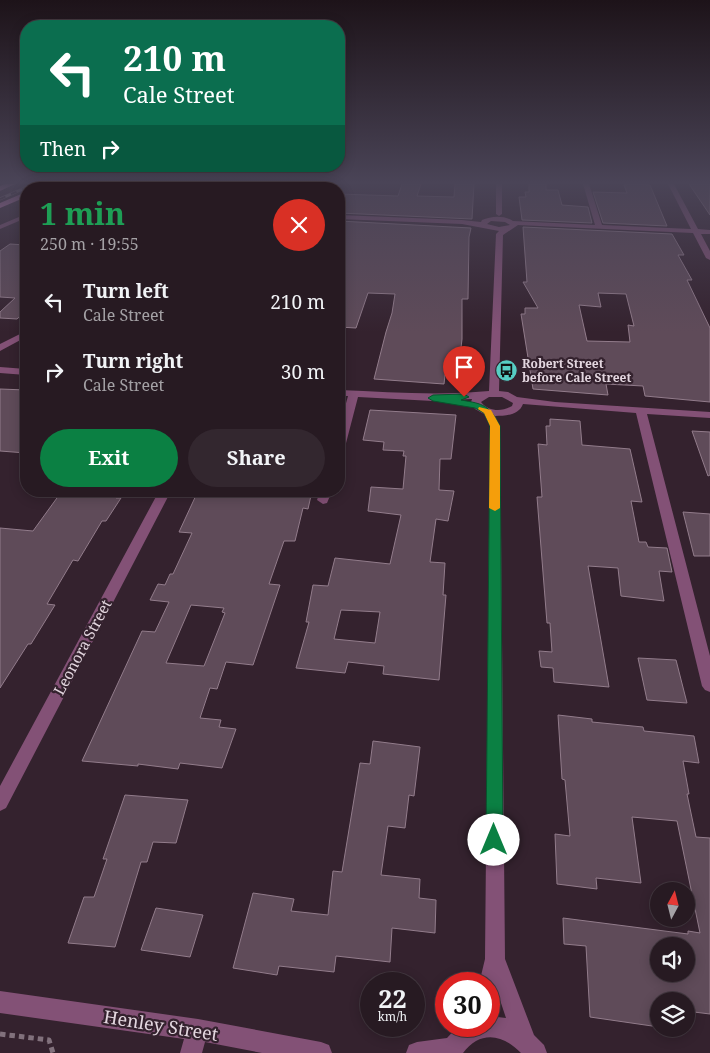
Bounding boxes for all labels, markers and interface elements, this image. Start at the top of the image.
text: 210 m [123,34,226,81]
icon: left [40,40,105,105]
text: Cale Street [123,79,235,109]
icon: right [96,135,124,163]
text: Then [40,136,86,162]
text: 1 min [40,193,125,234]
button: close [273,199,325,251]
text: 250 m · 19:55 [40,233,139,255]
text: Turn left [83,278,169,304]
icon: left [40,288,68,316]
text: 210 m [270,289,325,315]
text: Cale Street [83,304,164,326]
pin [443,346,485,397]
text: Turn right [83,348,183,374]
icon: arrive [450,353,478,381]
place label: Robert Street before Cale Street [522,355,631,386]
icon: right [40,358,68,386]
bus stop icon: Robert Street before Cale Street [494,358,518,382]
text: 30 m [281,359,325,385]
text: Cale Street [83,374,164,396]
button: Exit [40,429,178,487]
button: Share [188,429,325,487]
street label: Leonora Street [48,596,116,698]
position arrow [467,813,519,865]
north arrow [650,882,695,928]
map controls [650,882,695,1037]
button: sound [650,937,695,982]
speed limit sign: 30 [435,972,500,1037]
text: 22 [378,981,407,1015]
button: layers [650,992,695,1037]
street label: Henley Street [102,1004,220,1046]
text: km/h [378,1008,407,1025]

